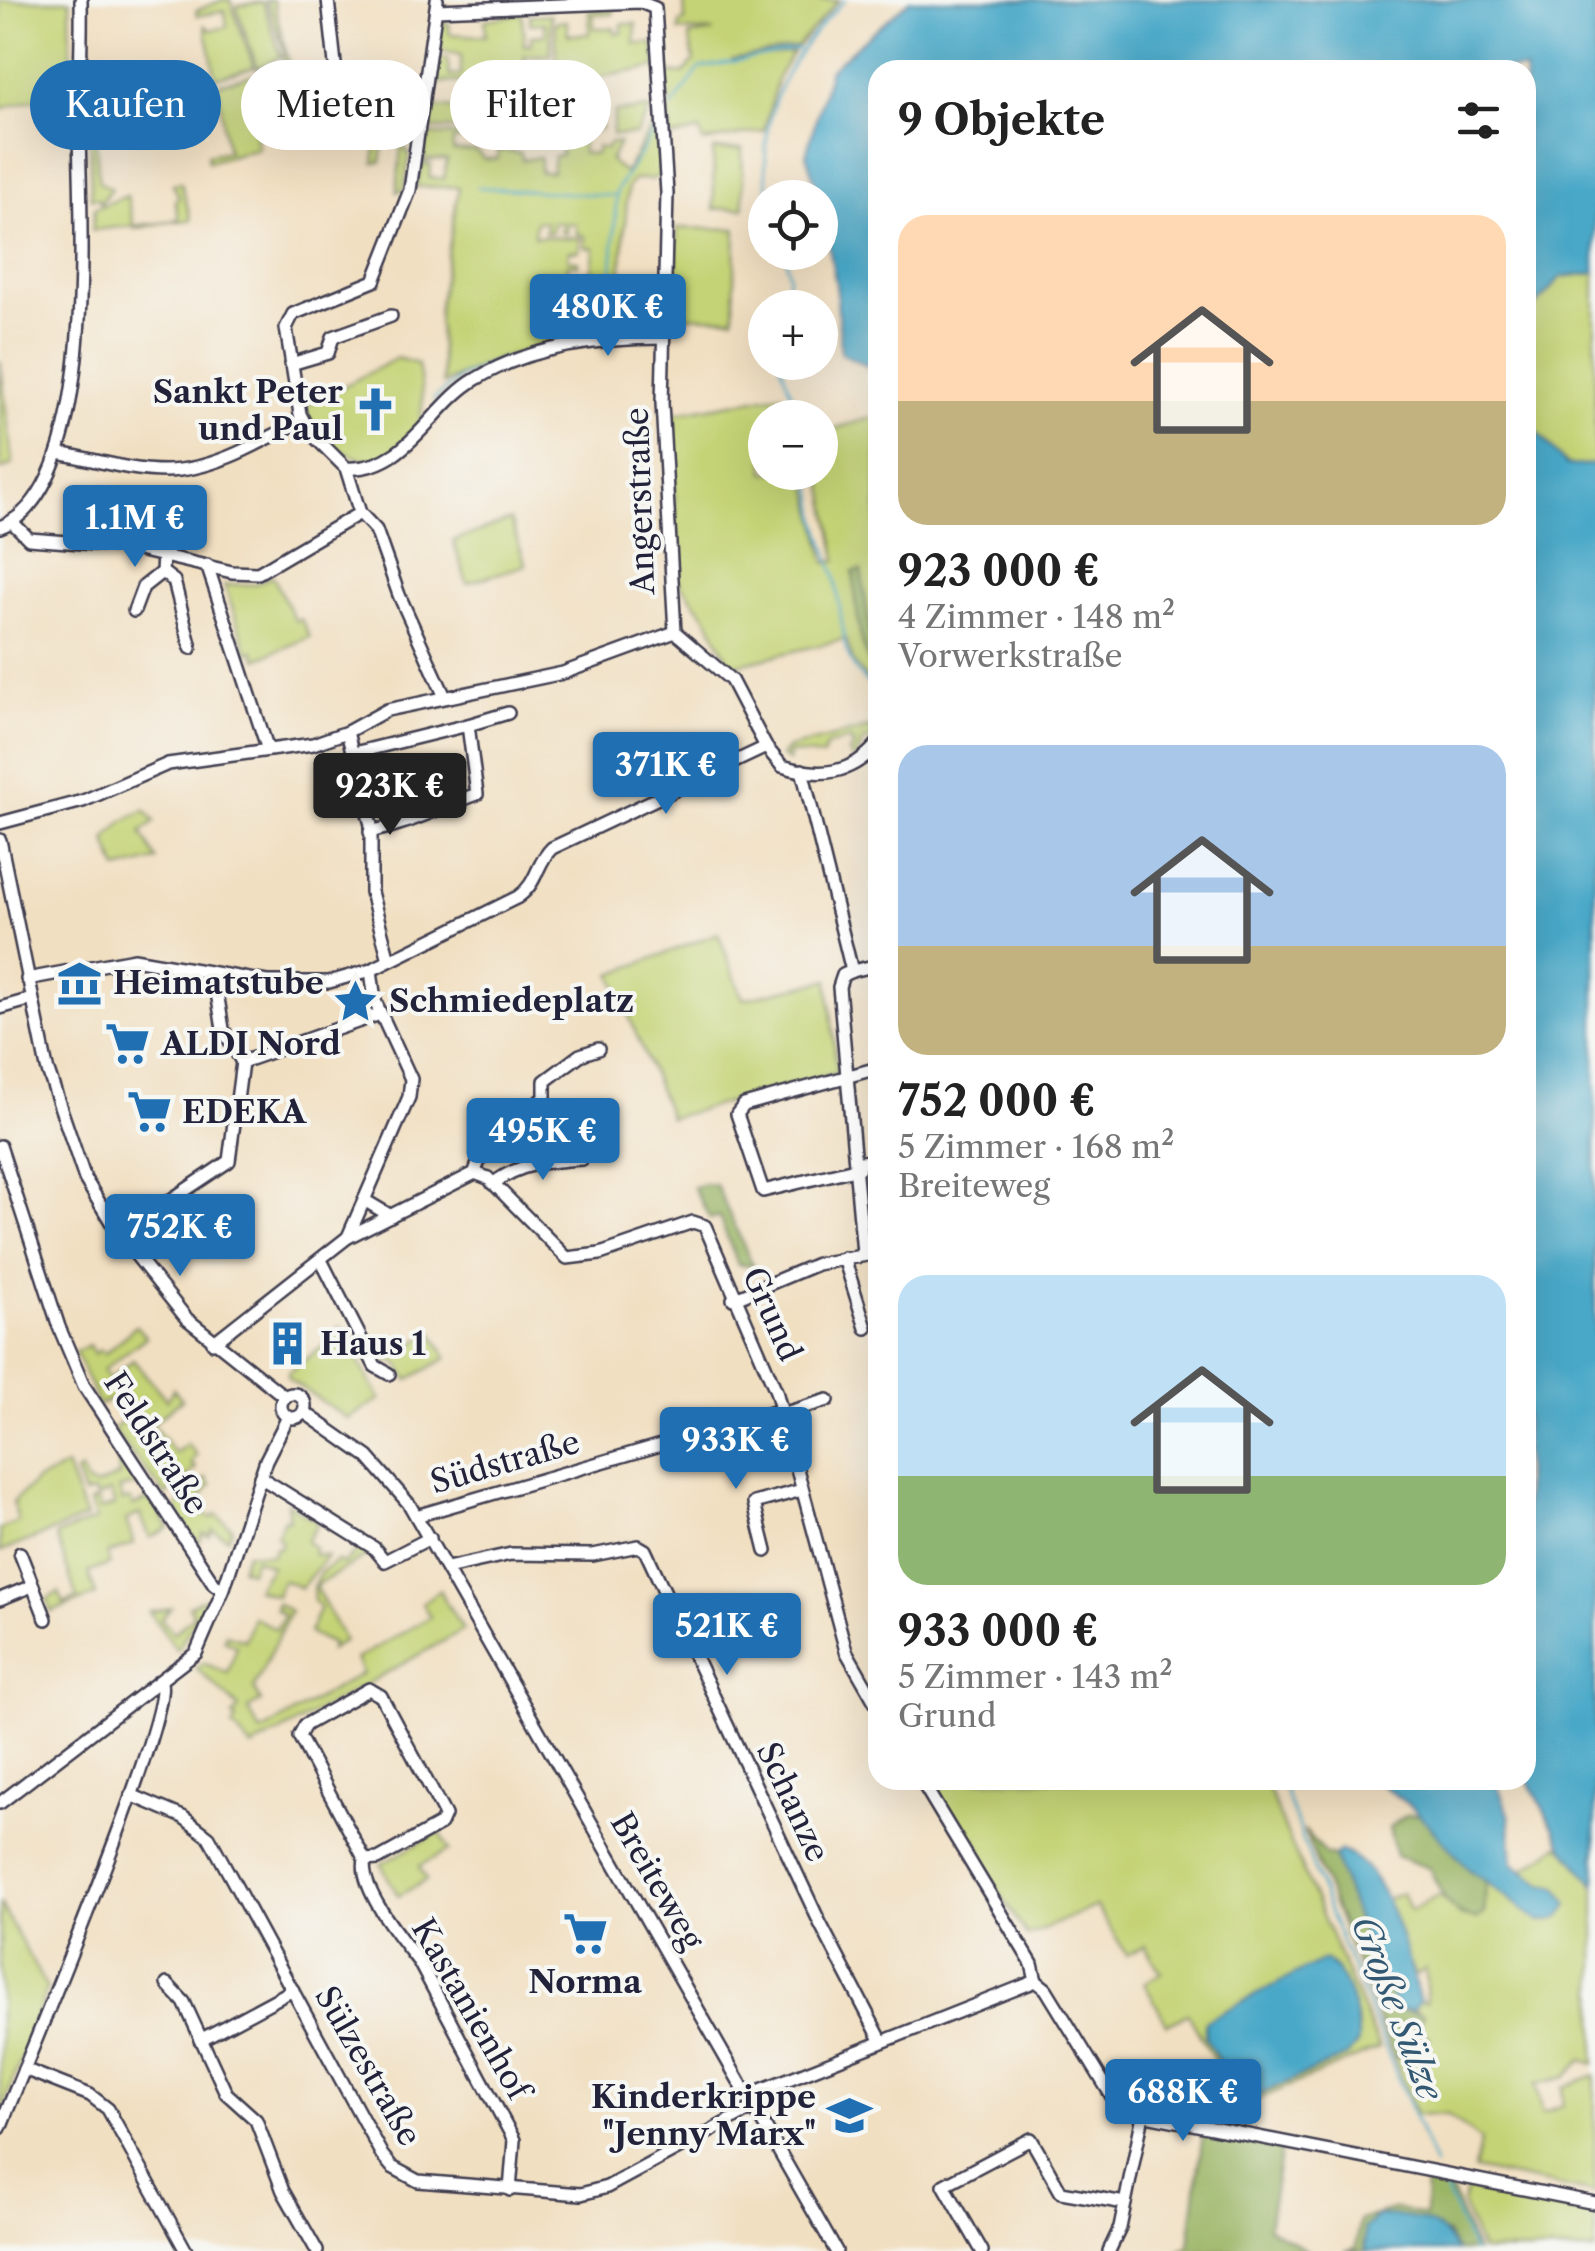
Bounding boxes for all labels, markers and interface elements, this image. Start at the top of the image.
chip: Kaufen [30,60,221,150]
chip: Mieten [241,60,430,150]
chip: Filter [450,60,611,150]
icon: filters [1451,93,1506,148]
text: 9 Objekte [898,94,1105,146]
map controls [748,180,838,490]
button: locate [748,180,838,270]
pin: 480K € [527,274,689,359]
icon: home [1112,280,1292,460]
text: 480K € [552,287,664,326]
button: + [748,290,838,380]
place label: Sankt Peter und Paul [153,372,343,448]
church icon: Sankt Peter und Paul [352,386,400,434]
button: − [748,400,838,490]
street label: Angerstraße [617,407,662,596]
pin: 1.1M € [54,485,216,570]
text: 1.1M € [85,498,185,537]
text: 923 000 € [898,545,1100,597]
text: 4 Zimmer · 148 m² [898,597,1175,636]
text: Vorwerkstraße [898,636,1122,675]
pin: 371K € [585,732,747,817]
text: 371K € [615,745,717,784]
pin: 923K € [309,753,471,838]
text: 923K € [335,766,445,805]
icon: home [1112,810,1292,990]
museum icon: Heimatstube [56,959,104,1007]
place label: Heimatstube [113,963,324,1002]
place icon: Schmiedeplatz [332,977,380,1025]
place label: Schmiedeplatz [389,981,634,1020]
supermarket icon: ALDI Nord [104,1020,152,1068]
place label: ALDI Nord [160,1024,341,1063]
text: 752 000 € [898,1075,1096,1127]
supermarket icon: EDEKA [125,1088,173,1136]
place label: EDEKA [182,1092,307,1131]
pin: 495K € [462,1098,624,1183]
text: 495K € [489,1111,597,1150]
text: 5 Zimmer · 168 m² [898,1127,1174,1166]
text: Breiteweg [898,1166,1050,1205]
pin: 752K € [99,1194,261,1279]
text: 752K € [127,1207,233,1246]
street label: Grund [735,1261,810,1367]
building icon: Haus 1 [263,1320,311,1368]
place label: Haus 1 [320,1324,427,1363]
icon: home [1112,1340,1292,1520]
street label: Feldstraße [96,1364,217,1521]
pin: 933K € [655,1407,817,1492]
text: 933K € [682,1420,790,1459]
street label: Südstraße [426,1422,584,1501]
pin: 521K € [646,1593,808,1678]
text: 933 000 € [898,1605,1099,1657]
text: 521K € [675,1606,779,1645]
text: 5 Zimmer · 143 m² [898,1657,1173,1696]
text: Grund [898,1696,996,1735]
street label: Schanze [749,1736,838,1868]
street label: Breiteweg [603,1805,713,1957]
water label: Große Sülze [1343,1909,1453,2107]
supermarket icon: Norma [561,1910,609,1958]
street label: Kastanienhof [404,1911,541,2109]
place label: Norma [528,1962,642,2001]
street label: Sülzestraße [307,1979,430,2152]
pin: 688K € [1102,2059,1264,2144]
text: 688K € [1127,2072,1239,2111]
place label: Kinderkrippe "Jenny Marx" [591,2077,816,2153]
school or university icon: Kinderkrippe "Jenny Marx" [825,2091,873,2139]

